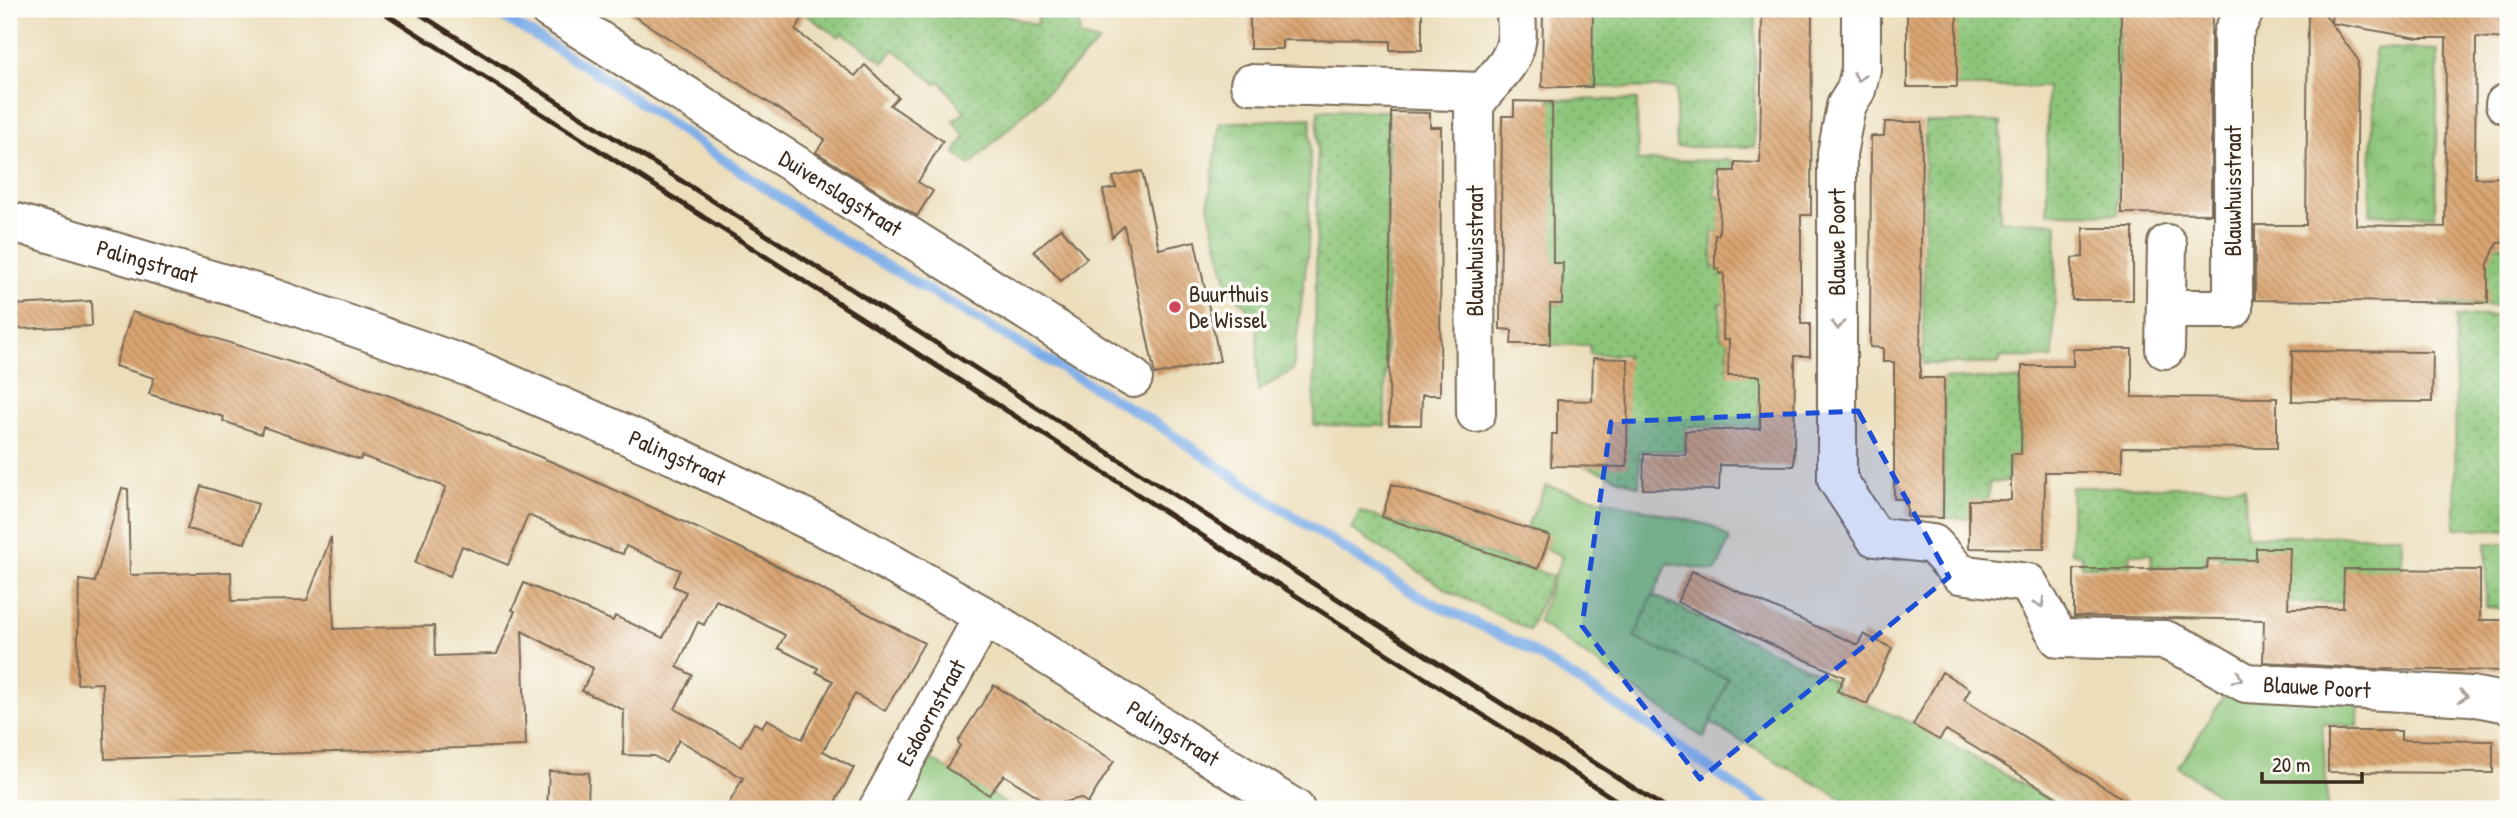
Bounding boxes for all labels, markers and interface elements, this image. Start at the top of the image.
one-way arrow [1852,71,1867,83]
street label: Blauwhuisstraat [2217,124,2248,257]
street label: Duivenslagstraat [773,142,909,244]
street label: Blauwhuisstraat [1459,184,1490,317]
street label: Blauwe Poort [1821,187,1852,296]
street label: Palingstraat [93,232,202,291]
place label: Buurthuis De Wissel [1189,278,1269,335]
marker: Buurthuis De Wissel [1167,299,1183,315]
one-way arrow [1830,320,1846,331]
street label: Palingstraat [624,422,732,493]
one-way arrow [2032,596,2045,609]
street label: Esdoornstraat [889,652,973,771]
street label: Blauwe Poort [2262,668,2373,705]
one-way arrow [2230,669,2243,683]
one-way arrow [2458,688,2469,703]
street label: Palingstraat [1121,692,1227,774]
scale bar [2262,741,2361,785]
text: 20 m [2272,750,2310,779]

